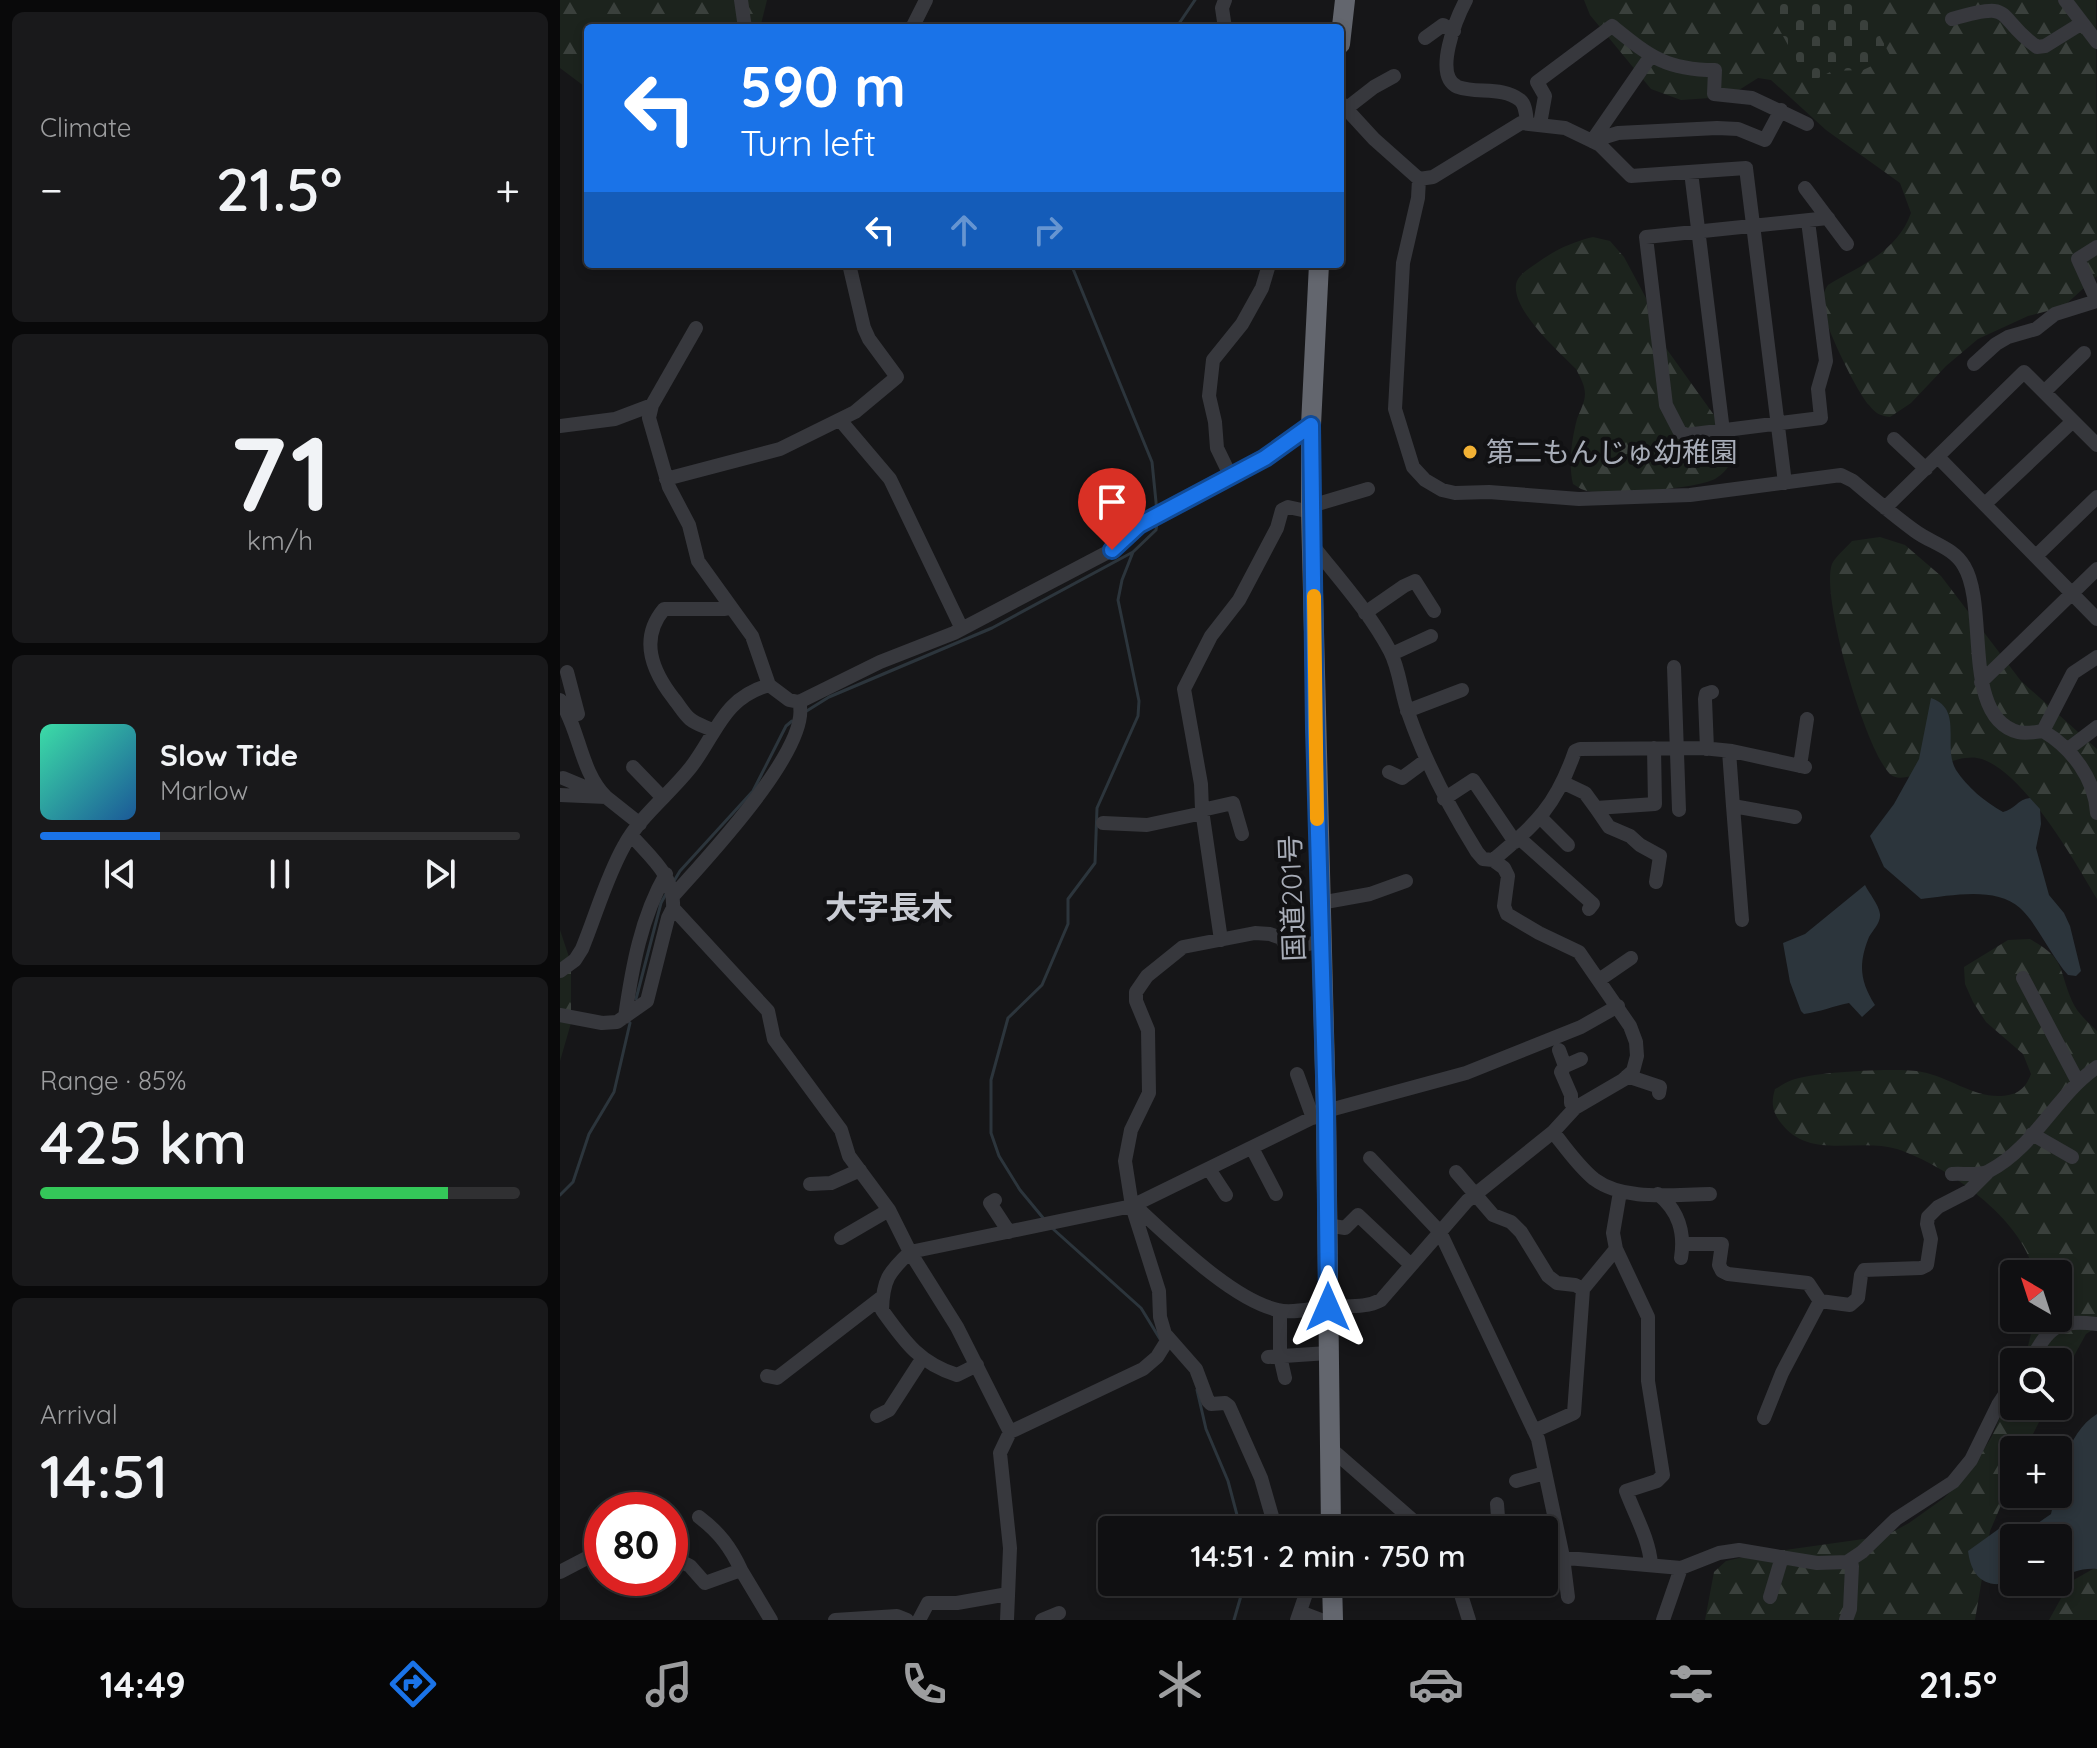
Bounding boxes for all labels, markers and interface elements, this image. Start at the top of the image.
text: 590 m [740,51,906,121]
icon: left [608,56,712,160]
text: Climate [40,111,131,144]
text: Turn left [740,120,876,165]
text: 21.5° [216,151,342,226]
text: − [40,162,63,217]
text: + [495,162,520,217]
icon: left [858,208,902,252]
icon: ahead [942,208,986,252]
icon: right [1026,208,1070,252]
text: 71 [229,407,331,537]
place label: 第二もんじゅ幼稚園 [1486,434,1738,469]
marker: 第二もんじゅ幼稚園 [1461,443,1479,461]
pin [1078,468,1146,550]
icon: arrive [1090,480,1134,524]
text: km/h [247,524,313,557]
text: Slow Tide [160,736,298,774]
text: Marlow [160,774,248,807]
street label: 国道201号 [1272,834,1311,962]
icon: previous [98,852,142,896]
icon: pause [258,852,302,896]
icon: next [418,852,462,896]
district label: 大字長木 [825,887,953,927]
text: Range · 85% [40,1064,186,1097]
text: 425 km [40,1104,247,1179]
north arrow [2000,1260,2072,1332]
map controls [2000,1260,2072,1596]
position arrow [1286,1265,1370,1349]
button: search [2000,1348,2072,1420]
text: Arrival [40,1398,118,1431]
button: + [2000,1436,2072,1508]
text: 14:51 [40,1438,168,1513]
speed limit sign: 80 [584,1492,688,1596]
button: − [2000,1524,2072,1596]
text: 14:51 · 2 min · 750 m [1191,1537,1465,1575]
icon: directions [385,1656,441,1712]
icon: music [641,1656,697,1712]
icon: phone [896,1656,952,1712]
icon: climate [1152,1656,1208,1712]
icon: car [1408,1656,1464,1712]
icon: filters [1663,1656,1719,1712]
text: 14:49 [100,1662,186,1707]
text: 21.5° [1919,1662,1997,1707]

